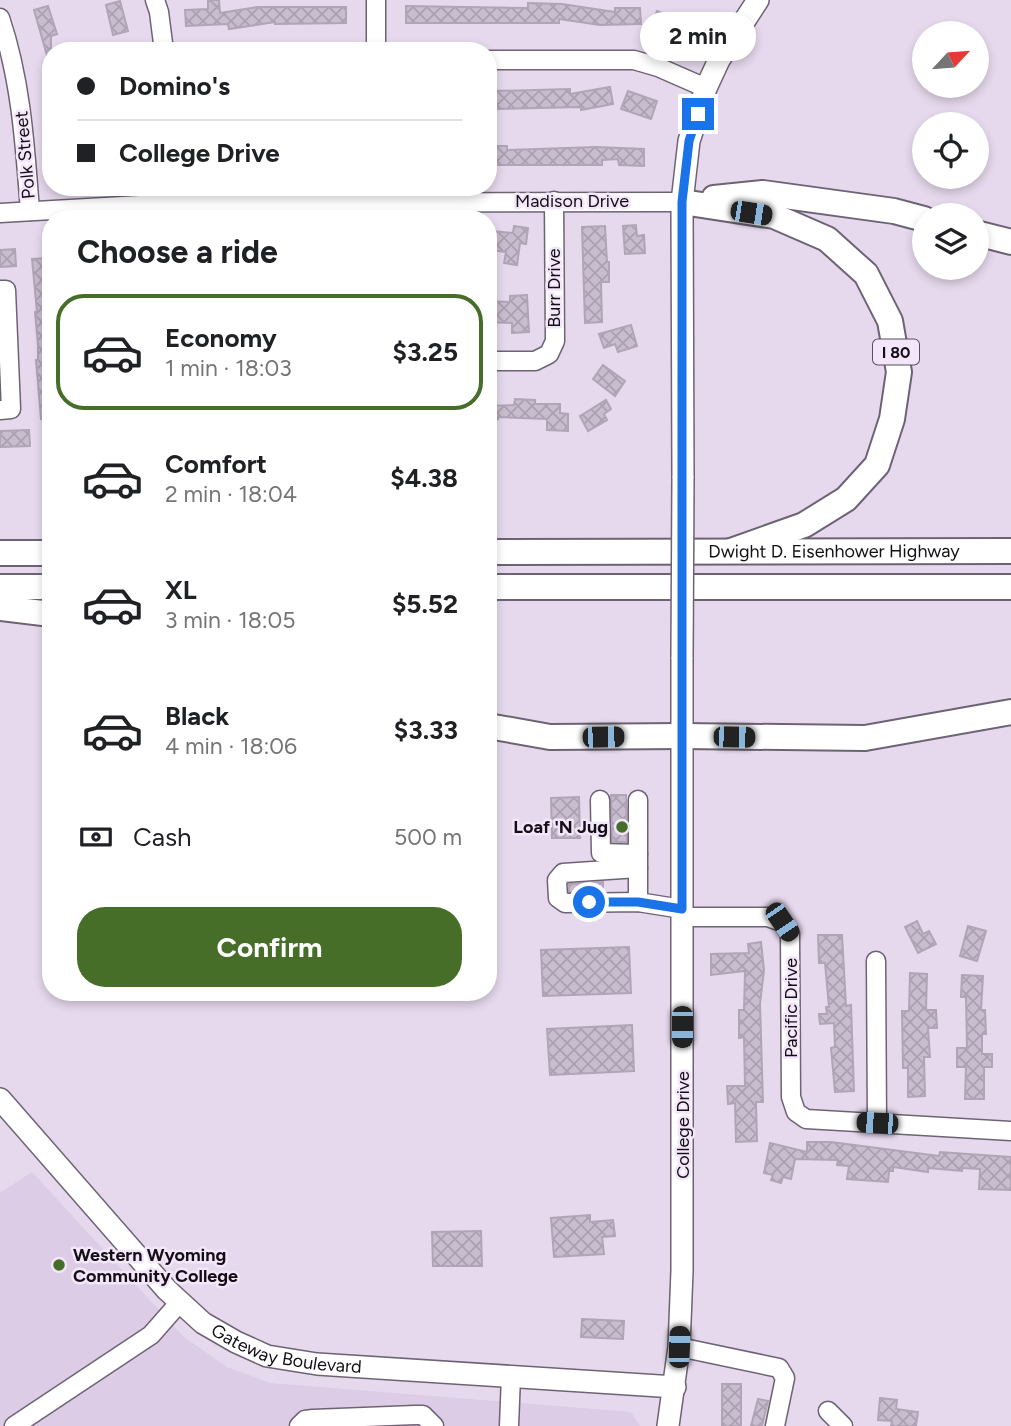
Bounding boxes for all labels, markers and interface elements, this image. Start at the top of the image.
callout: 2 min [640,12,756,61]
north arrow [912,21,989,98]
map controls [912,21,989,280]
text: 2 min [669,22,727,50]
text: Domino's [119,70,230,102]
route end [682,98,714,130]
street label: Polk Street [10,110,40,200]
button: locate [912,112,989,189]
text: College Drive [119,137,280,169]
street label: Madison Drive [515,190,629,212]
car [729,199,774,227]
button: layers [912,203,989,280]
text: Choose a ride [77,233,278,271]
street label: Burr Drive [543,248,565,328]
icon: car [81,321,144,384]
text: Economy [165,322,277,354]
text: $3.25 [393,336,458,368]
road number: I 80 [873,340,919,364]
text: 1 min · 18:03 [165,354,292,382]
icon: car [81,447,144,510]
text: Comfort [165,448,267,480]
text: $4.38 [390,462,458,494]
text: 2 min · 18:04 [165,480,297,508]
street label: Dwight D. Eisenhower Highway [708,540,960,563]
icon: car [81,573,144,636]
text: XL [165,574,197,606]
text: $5.52 [392,588,458,620]
text: 3 min · 18:05 [165,606,296,634]
icon: car [81,699,144,762]
text: Black [165,700,229,732]
text: $3.33 [394,714,458,746]
car [582,726,625,748]
car [713,726,756,748]
text: 4 min · 18:06 [165,732,297,760]
place label: Loaf 'N Jug [513,816,608,838]
icon: cash [77,818,115,856]
marker: Loaf 'N Jug [614,819,630,835]
text: Cash [133,821,192,853]
text: 500 m [394,823,462,851]
route start [573,886,605,918]
car [762,899,803,945]
button: Confirm [77,907,462,987]
street label: Pacific Drive [780,958,802,1058]
car [672,1006,693,1048]
street label: College Drive [672,1071,694,1179]
car [856,1111,899,1135]
place label: Western Wyoming Community College [73,1244,238,1287]
marker: Western Wyoming Community College [51,1257,67,1273]
street label: Gateway Boulevard [207,1319,362,1378]
car [668,1326,691,1368]

